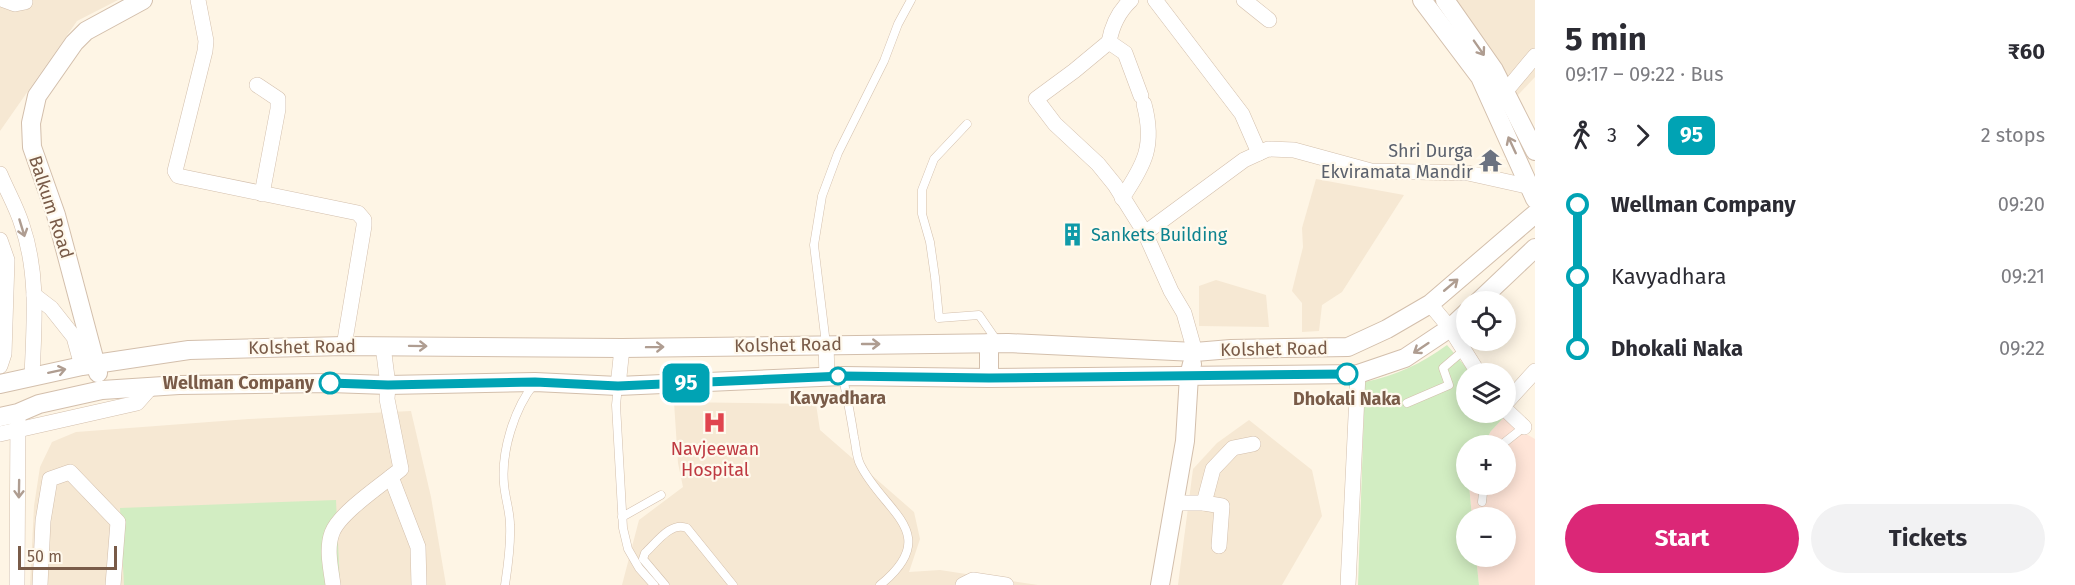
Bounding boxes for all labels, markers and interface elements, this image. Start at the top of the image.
text: 5 min [1565,19,1647,59]
text: ₹60 [2008,38,2045,65]
one-way arrow [1473,39,1485,55]
text: 09:17 – 09:22 · Bus [1565,62,1724,86]
icon: walk [1565,119,1598,152]
icon: forward [1626,119,1659,152]
text: 95 [1680,122,1703,148]
text: 3 [1607,123,1617,147]
text: 2 stops [1981,123,2045,147]
one-way arrow [1505,137,1517,155]
place label: Shri Durga Ekviramata Mandir [1321,140,1473,183]
temple icon: Shri Durga Ekviramata Mandir [1478,148,1504,174]
street label: Balkum Road [24,153,78,261]
text: Wellman Company [1611,191,1796,218]
text: 09:20 [1998,192,2045,216]
one-way arrow [17,218,28,237]
building icon: Sankets Building [1060,222,1086,248]
place label: Sankets Building [1091,224,1228,246]
text: Kavyadhara [1611,263,1726,290]
text: 09:21 [2001,264,2045,288]
one-way arrow [1443,279,1459,292]
map controls [1456,291,1516,567]
button: locate [1456,291,1516,351]
street label: Kolshet Road [734,333,842,357]
street label: Kolshet Road [248,335,356,359]
text: Dhokali Naka [1611,335,1743,362]
text: 09:22 [1999,336,2045,360]
street label: Kolshet Road [1220,337,1328,361]
one-way arrow [861,338,881,350]
one-way arrow [408,340,428,352]
one-way arrow [645,342,665,353]
one-way arrow [1413,342,1430,354]
marker: Dhokali Naka [1336,363,1358,385]
button: layers [1456,363,1516,423]
line badge: 95 [659,364,713,403]
one-way arrow [47,365,66,376]
marker: Kavyadhara [829,367,847,385]
text: 95 [674,370,698,396]
place label: Wellman Company [163,372,315,394]
marker: Wellman Company [319,372,341,394]
place label: Kavyadhara [790,387,886,409]
place label: Dhokali Naka [1293,388,1401,410]
hospital icon: Navjeewan Hospital [702,410,728,436]
button: + [1456,435,1516,495]
place label: Navjeewan Hospital [671,438,759,481]
one-way arrow [13,478,24,498]
button: Start [1565,504,1799,573]
button: Tickets [1811,504,2045,573]
button: − [1456,507,1516,567]
scale bar [18,543,117,570]
text: 50 m [27,547,62,566]

